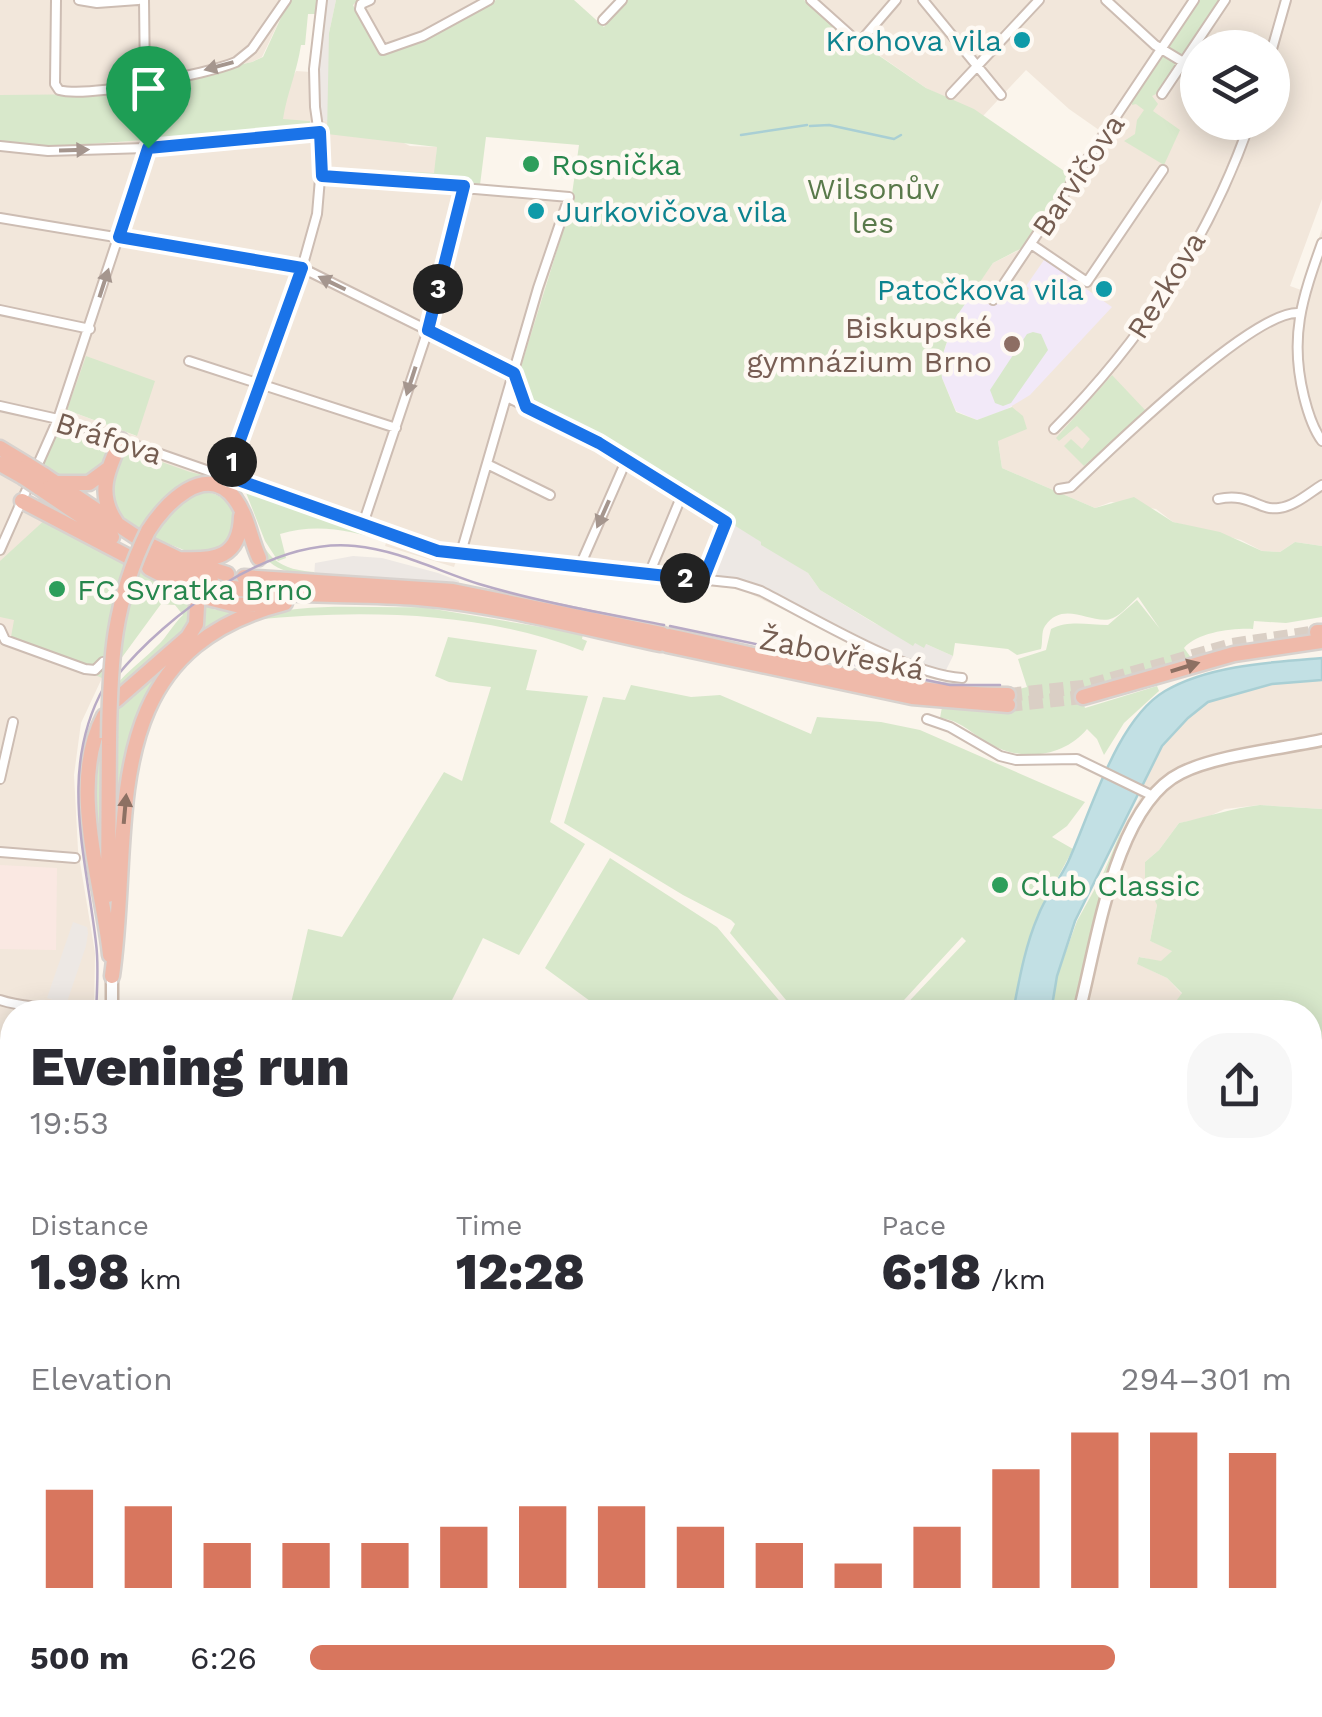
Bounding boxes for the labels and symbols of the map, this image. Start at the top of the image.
place label: Krohova vila [825,23,1002,58]
marker: Krohova vila [1011,29,1033,51]
pin [106,46,191,149]
one-way arrow [203,59,234,75]
street label: Barvičova [1025,107,1131,243]
one-way arrow [58,142,90,158]
place label: Rosnička [551,147,681,182]
marker: Rosnička [520,153,542,175]
park label: Wilsonův les [807,171,940,240]
place label: Jurkovičova vila [556,194,787,229]
marker: Jurkovičova vila [525,200,547,222]
street label: Rezkova [1120,225,1212,345]
pin: 3 [413,264,463,314]
one-way arrow [98,268,113,298]
place label: Patočkova vila [877,272,1084,307]
one-way arrow [318,275,347,292]
marker: Patočkova vila [1093,278,1115,300]
place label: Biskupské gymnázium Brno [747,310,992,379]
marker: Biskupské gymnázium Brno [1001,333,1023,355]
one-way arrow [403,367,418,397]
street label: Bráfova [51,404,167,472]
pin: 1 [207,437,257,487]
one-way arrow [595,499,611,529]
pin: 2 [660,553,710,603]
place label: FC Svratka Brno [77,572,313,607]
marker: FC Svratka Brno [46,578,68,600]
street label: Žabovřeská [757,621,927,687]
one-way arrow [1170,659,1200,674]
one-way arrow [117,793,133,825]
place label: Club Classic [1020,868,1200,903]
marker: Club Classic [989,874,1011,896]

